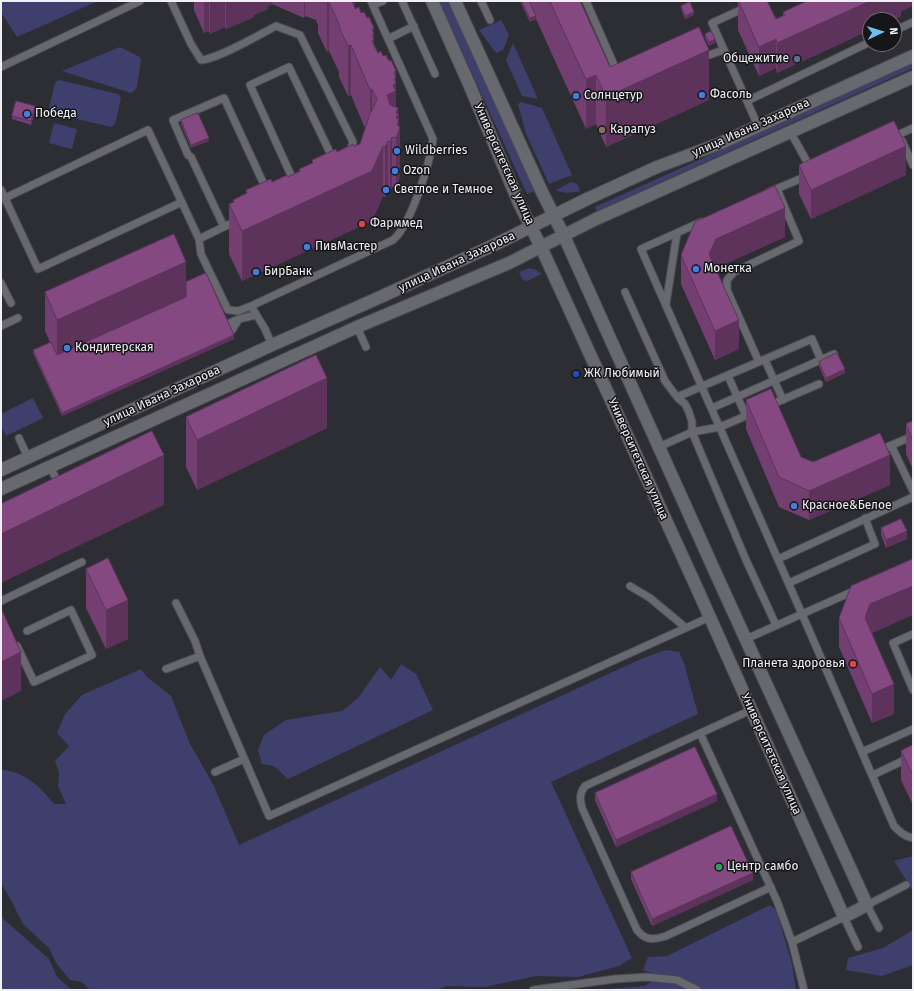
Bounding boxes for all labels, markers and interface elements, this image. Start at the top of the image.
north arrow [862,12,902,52]
text: N [887,27,900,35]
place label: Общежитие [723,52,789,66]
marker: Общежитие [792,54,802,64]
place label: Фасоль [710,88,752,102]
place label: Солнцетур [584,89,643,103]
marker: Фасоль [697,90,707,100]
marker: Солнцетур [571,91,581,101]
street label: улица Ивана Захарова [690,96,812,160]
street label: Университетская улица [471,101,537,227]
place label: Победа [35,107,77,121]
marker: Победа [22,109,32,119]
place label: Карапуз [610,123,656,137]
marker: Карапуз [597,125,607,135]
place label: Wildberries [405,144,467,158]
marker: Wildberries [392,146,402,156]
place label: Ozon [403,164,430,178]
marker: Ozon [390,166,400,176]
place label: Светлое и Темное [394,183,493,197]
marker: Светлое и Темное [381,185,391,195]
place label: Фарммед [370,217,423,231]
marker: Фарммед [357,219,367,229]
street label: улица Ивана Захарова [396,229,518,295]
place label: ПивМастер [315,240,377,254]
marker: ПивМастер [302,242,312,252]
place label: Монетка [704,262,752,276]
marker: Монетка [691,264,701,274]
place label: БирБанк [264,265,312,279]
marker: БирБанк [251,267,261,277]
place label: Кондитерская [75,341,154,355]
marker: Кондитерская [62,343,72,353]
street label: улица Ивана Захарова [101,363,223,429]
place label: ЖК Любимый [584,367,660,381]
marker: ЖК Любимый [571,369,581,379]
street label: Университетская улица [605,396,671,522]
place label: Красное&Белое [802,499,892,513]
marker: Красное&Белое [789,501,799,511]
place label: Планета здоровья [742,657,845,671]
marker: Планета здоровья [848,659,858,669]
street label: Университетская улица [738,691,804,817]
place label: Центр самбо [727,860,799,874]
marker: Центр самбо [714,862,724,872]

